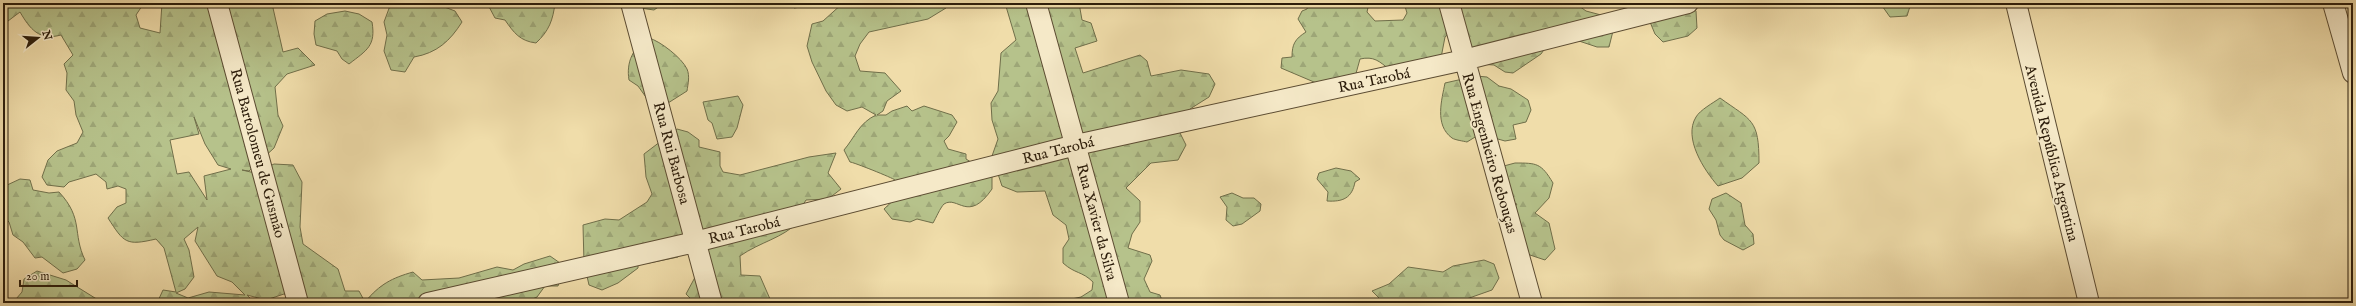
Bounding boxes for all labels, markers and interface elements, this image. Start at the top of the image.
north arrow [18,18,58,58]
text: N [38,28,55,42]
street label: Avenida República Argentina [2020,62,2083,244]
street label: Rua Tarobá [1336,63,1412,97]
street label: Rua Bartolomeu de Gusmão [226,66,289,240]
street label: Rua Engenheiro Rebouças [1457,71,1522,236]
street label: Rua Rui Barbosa [649,100,694,207]
street label: Rua Tarobá [1020,132,1096,169]
street label: Rua Xavier da Silva [1072,162,1121,283]
street label: Rua Tarobá [706,212,782,249]
scale bar [20,262,77,288]
text: 20 m [26,269,49,284]

